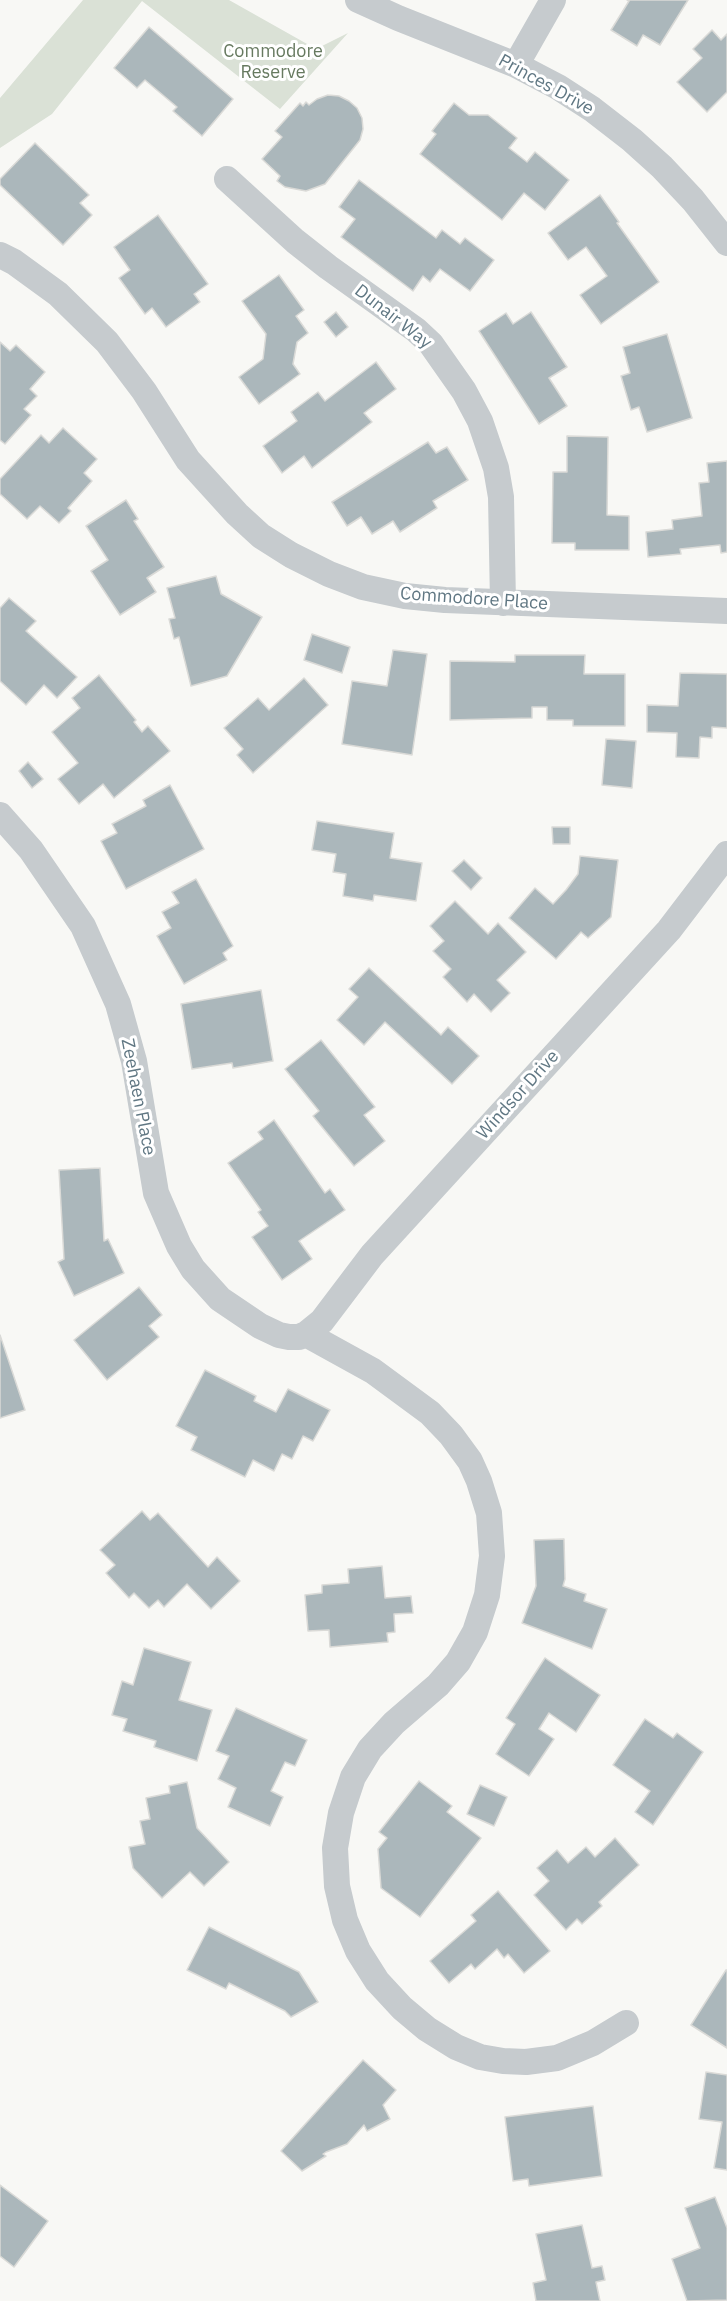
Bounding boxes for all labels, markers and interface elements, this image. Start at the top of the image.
park label: Commodore Reserve [223,41,323,84]
street label: Princes Drive [495,50,597,120]
street label: Dunair Way [350,280,436,354]
street label: Commodore Place [399,583,549,615]
street label: Zeehaen Place [116,1037,160,1157]
street label: Windsor Drive [472,1046,564,1144]

